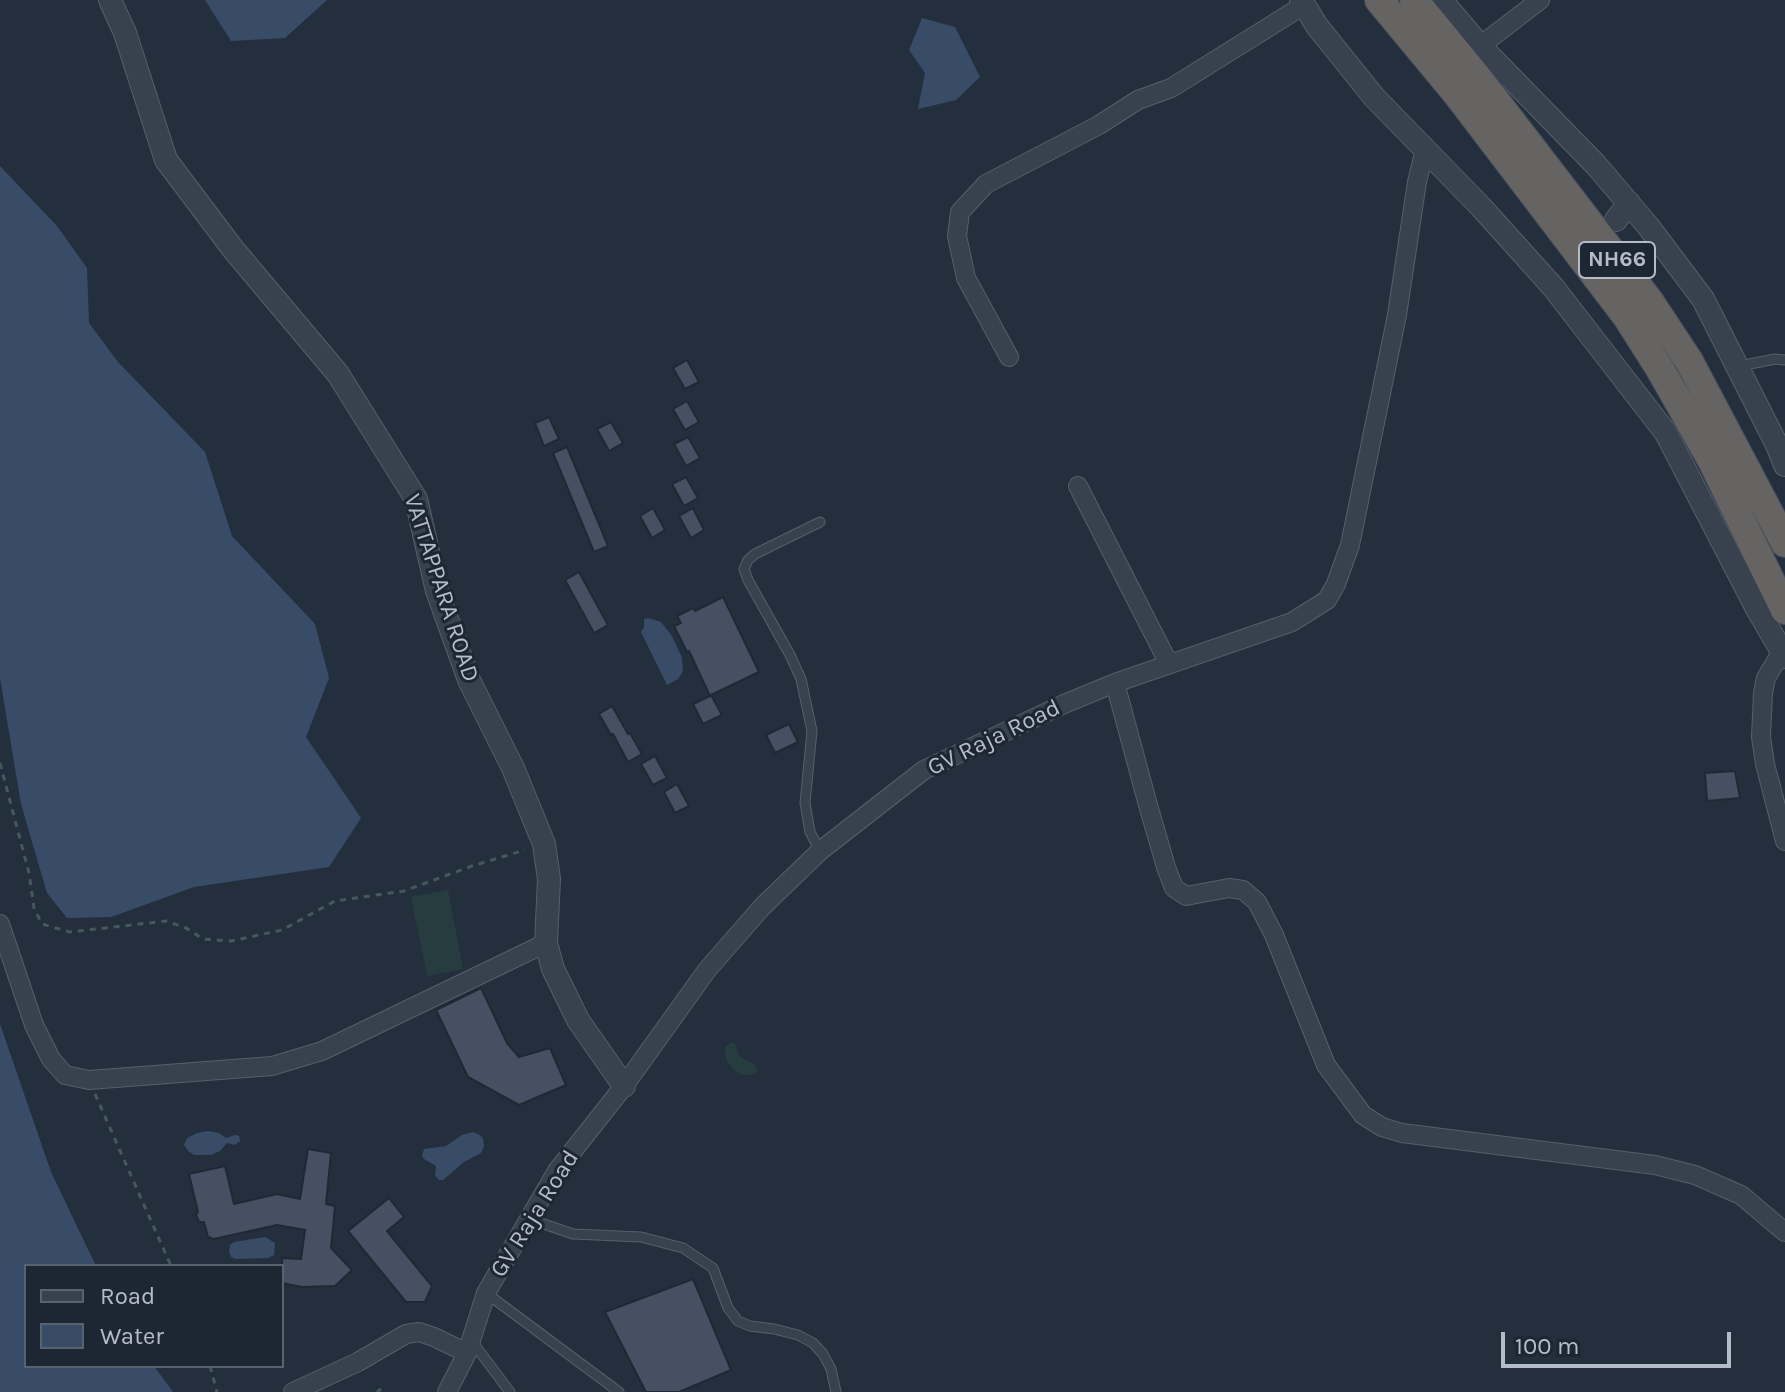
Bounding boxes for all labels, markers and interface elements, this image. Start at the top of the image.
road number: NH66 [1579,242,1655,278]
street label: VATTAPPARA ROAD [397,490,485,686]
street label: GV Raja Road [923,693,1065,783]
street label: GV Raja Road [485,1145,585,1283]
legend [24,1264,284,1368]
text: Road [100,1282,155,1310]
scale bar [1505,1316,1735,1366]
text: Water [100,1322,164,1350]
text: 100 m [1515,1332,1580,1360]

